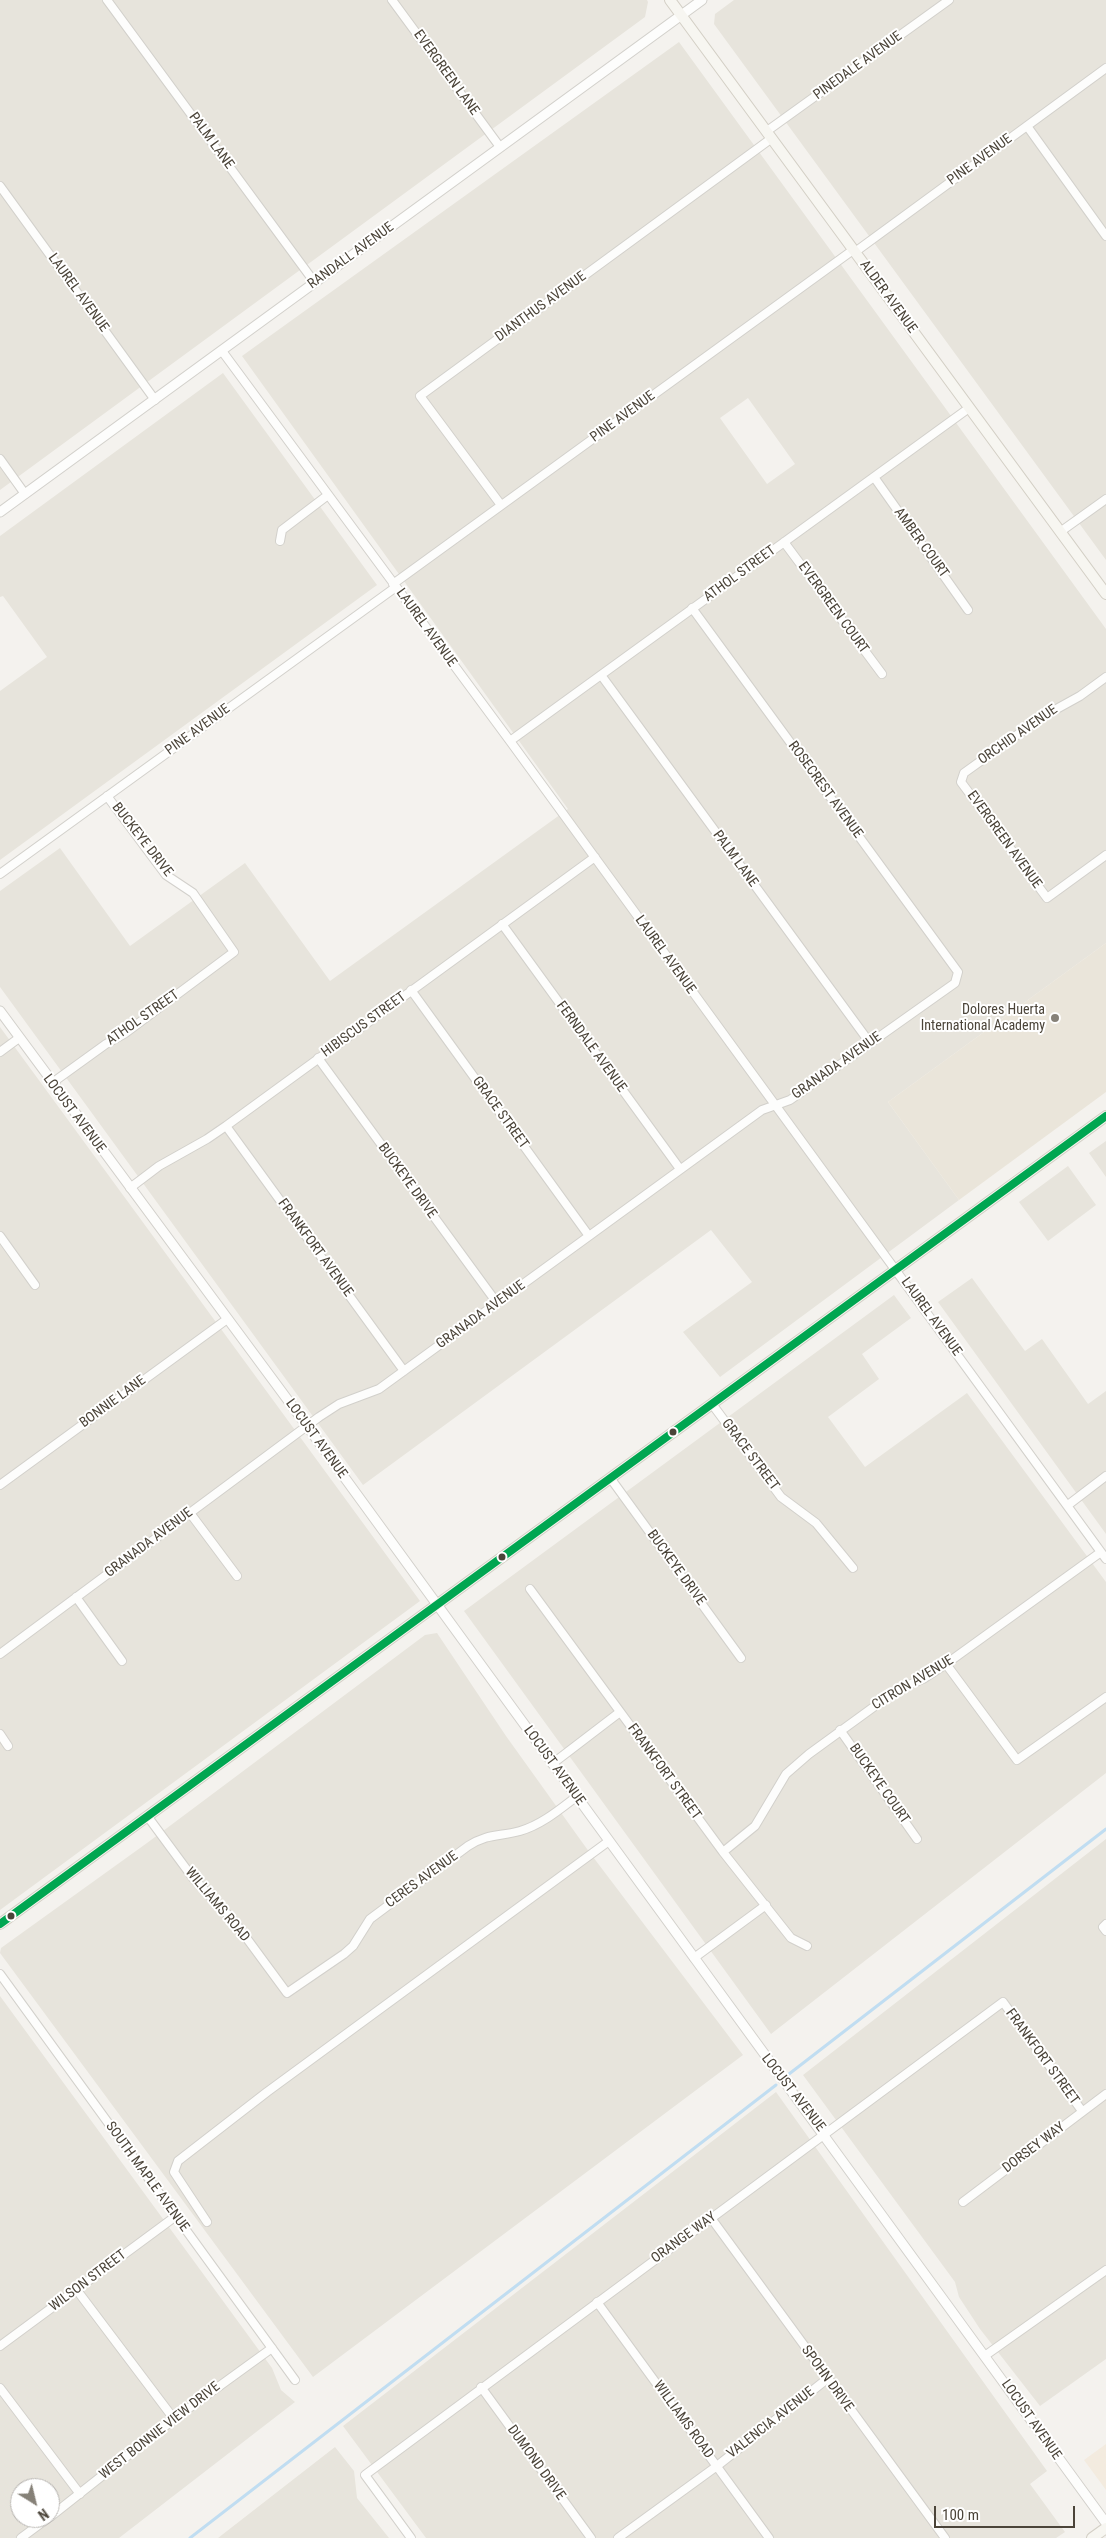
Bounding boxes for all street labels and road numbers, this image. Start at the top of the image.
street label: EVERGREEN LANE [409,27,483,119]
street label: PINEDALE AVENUE [810,28,906,104]
street label: PALM LANE [185,109,237,173]
street label: PINE AVENUE [944,131,1016,189]
street label: RANDALL AVENUE [305,219,397,293]
street label: LAUREL AVENUE [44,251,112,335]
street label: ALDER AVENUE [856,257,920,337]
street label: DIANTHUS AVENUE [492,268,590,346]
street label: PINE AVENUE [587,388,659,446]
street label: AMBER COURT [890,505,952,581]
street label: ATHOL STREET [701,542,779,606]
street label: EVERGREEN COURT [794,559,872,657]
street label: LAUREL AVENUE [392,586,460,670]
street label: PINE AVENUE [162,701,234,759]
street label: ORCHID AVENUE [975,701,1061,769]
street label: ROSECREST AVENUE [784,738,866,842]
street label: EVERGREEN AVENUE [963,788,1045,892]
street label: BUCKEYE DRIVE [108,800,176,880]
street label: PALM LANE [709,827,761,891]
street label: LAUREL AVENUE [631,913,699,997]
street label: ATHOL STREET [103,987,183,1049]
street label: HIBISCUS STREET [319,989,409,1061]
street label: FERNDALE AVENUE [552,998,630,1096]
street label: GRANADA AVENUE [789,1029,885,1103]
street label: LOCUST AVENUE [39,1071,109,1157]
street label: GRACE STREET [468,1074,532,1152]
street label: BUCKEYE DRIVE [374,1140,440,1222]
street label: FRANKFORT AVENUE [274,1196,356,1300]
street label: LAUREL AVENUE [897,1275,965,1359]
street label: GRANADA AVENUE [433,1277,529,1353]
street label: BONNIE LANE [77,1372,149,1432]
street label: LOCUST AVENUE [282,1396,350,1482]
street label: GRACE STREET [718,1416,782,1494]
street label: GRANADA AVENUE [102,1505,196,1581]
street label: BUCKEYE DRIVE [643,1527,709,1609]
street label: CITRON AVENUE [869,1652,957,1714]
street label: FRANKFORT STREET [624,1721,704,1823]
street label: LOCUST AVENUE [520,1723,588,1809]
street label: BUCKEYE COURT [845,1741,913,1827]
street label: CERES AVENUE [382,1848,462,1912]
street label: WILLIAMS ROAD [181,1864,253,1946]
street label: FRANKFORT STREET [1002,2006,1082,2108]
street label: LOCUST AVENUE [757,2051,829,2135]
street label: SOUTH MAPLE AVENUE [101,2119,193,2235]
street label: DORSEY WAY [999,2119,1069,2177]
street label: ORANGE WAY [648,2209,720,2267]
street label: WILSON STREET [46,2247,130,2315]
street label: SPOHN DRIVE [797,2343,857,2415]
street label: LOCUST AVENUE [997,2377,1065,2463]
street label: WILLIAMS ROAD [649,2378,717,2462]
street label: WEST BONNIE VIEW DRIVE [96,2379,224,2483]
street label: VALENCIA AVENUE [724,2384,818,2462]
street label: DUMOND DRIVE [503,2422,569,2504]

